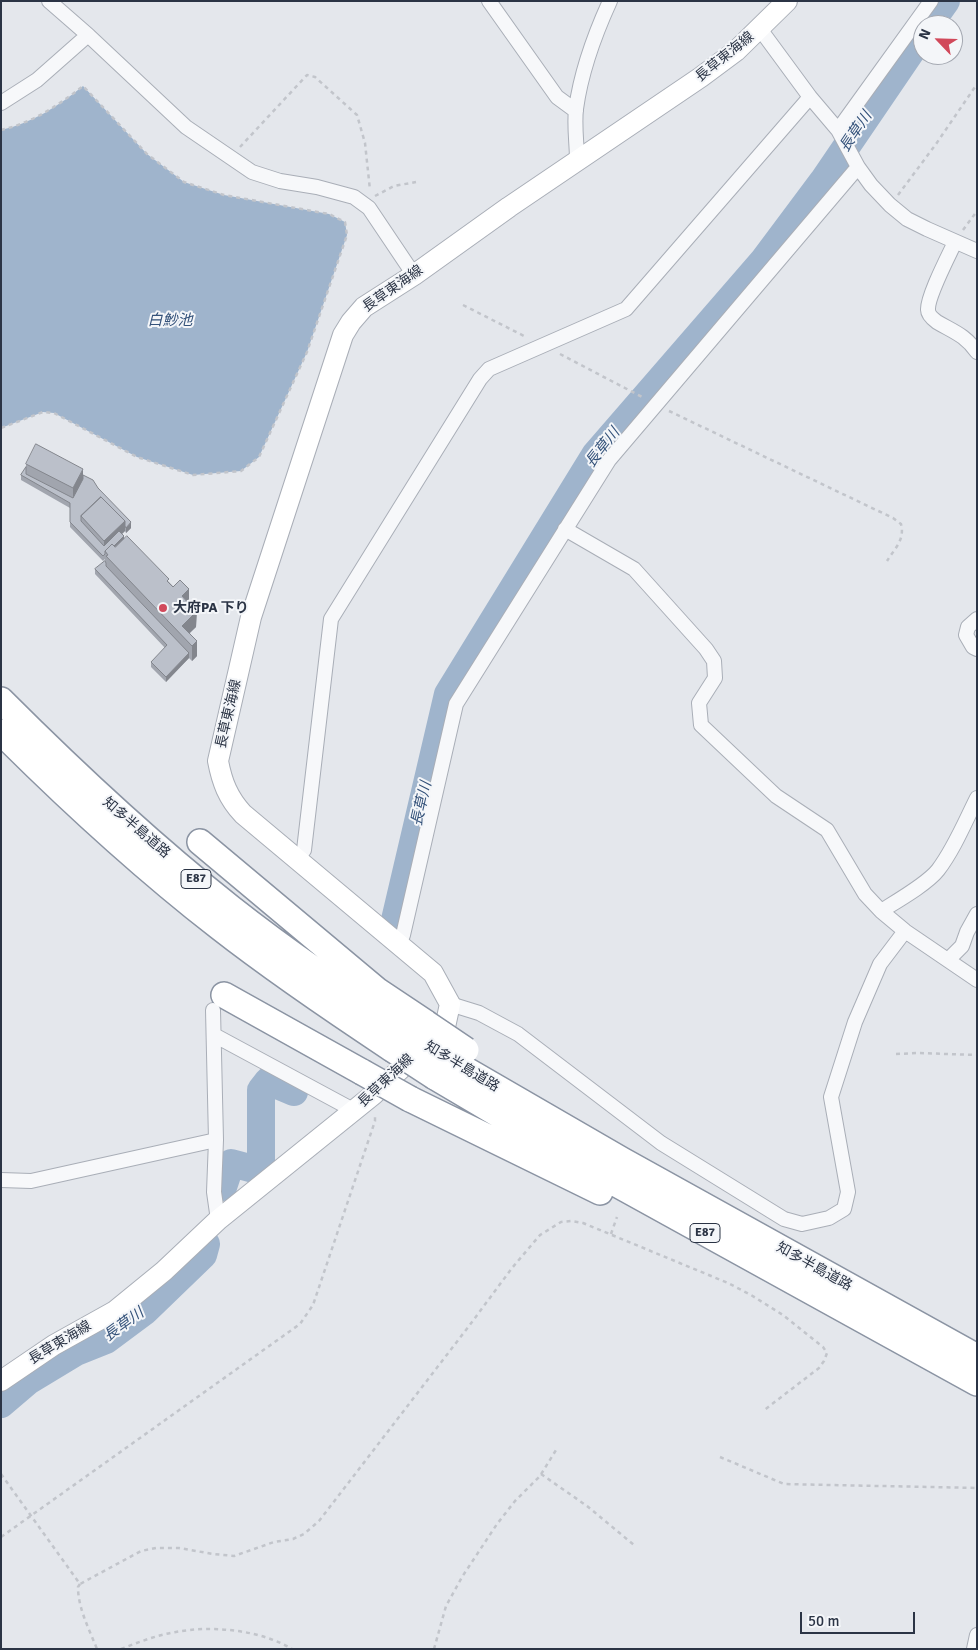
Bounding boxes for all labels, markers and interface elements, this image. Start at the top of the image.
north arrow [913,15,963,65]
text: N [915,26,935,42]
street label: 長草東海線 [693,28,757,86]
water label: 長草川 [836,108,876,156]
street label: 長草東海線 [360,262,426,316]
water label: 白魦池 [148,312,192,330]
water label: 長草川 [582,425,624,471]
place label: 大府PA 下り [173,600,248,616]
marker: 大府PA 下り [157,602,169,614]
street label: 長草東海線 [213,678,245,750]
water label: 長草川 [408,780,436,828]
street label: 知多半島道路 [99,794,173,862]
road number: E87 [181,870,211,889]
street label: 知多半島道路 [422,1038,502,1096]
street label: 長草東海線 [355,1051,417,1111]
road number: E87 [690,1224,720,1242]
street label: 知多半島道路 [773,1239,855,1295]
water label: 長草川 [101,1304,147,1346]
street label: 長草東海線 [26,1318,94,1368]
scale bar [803,1602,918,1634]
text: 50 m [808,1612,839,1630]

